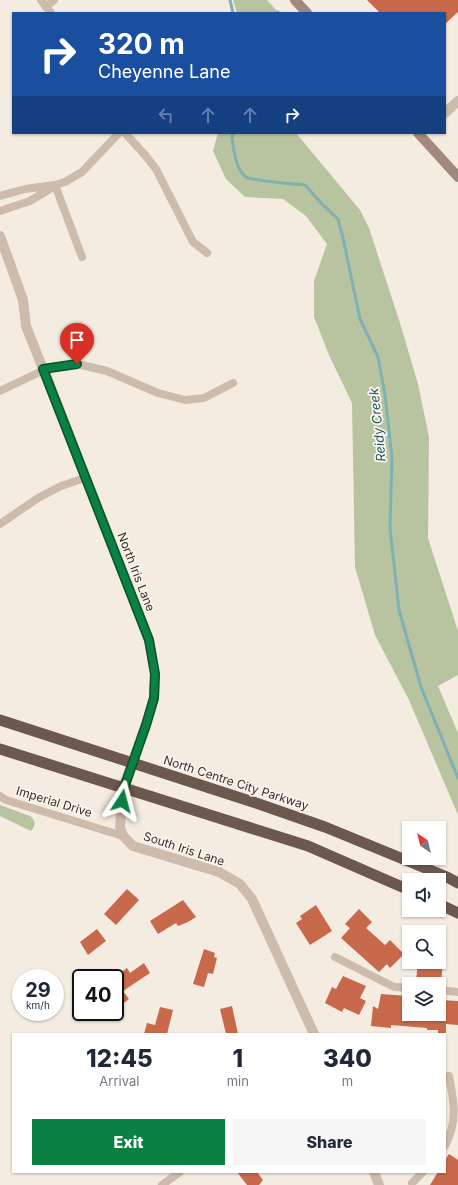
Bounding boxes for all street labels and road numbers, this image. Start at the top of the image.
street label: North Iris Lane [115,530,158,613]
street label: North Centre City Parkway [162,752,311,813]
street label: Imperial Drive [14,783,94,820]
street label: South Iris Lane [142,828,227,869]

